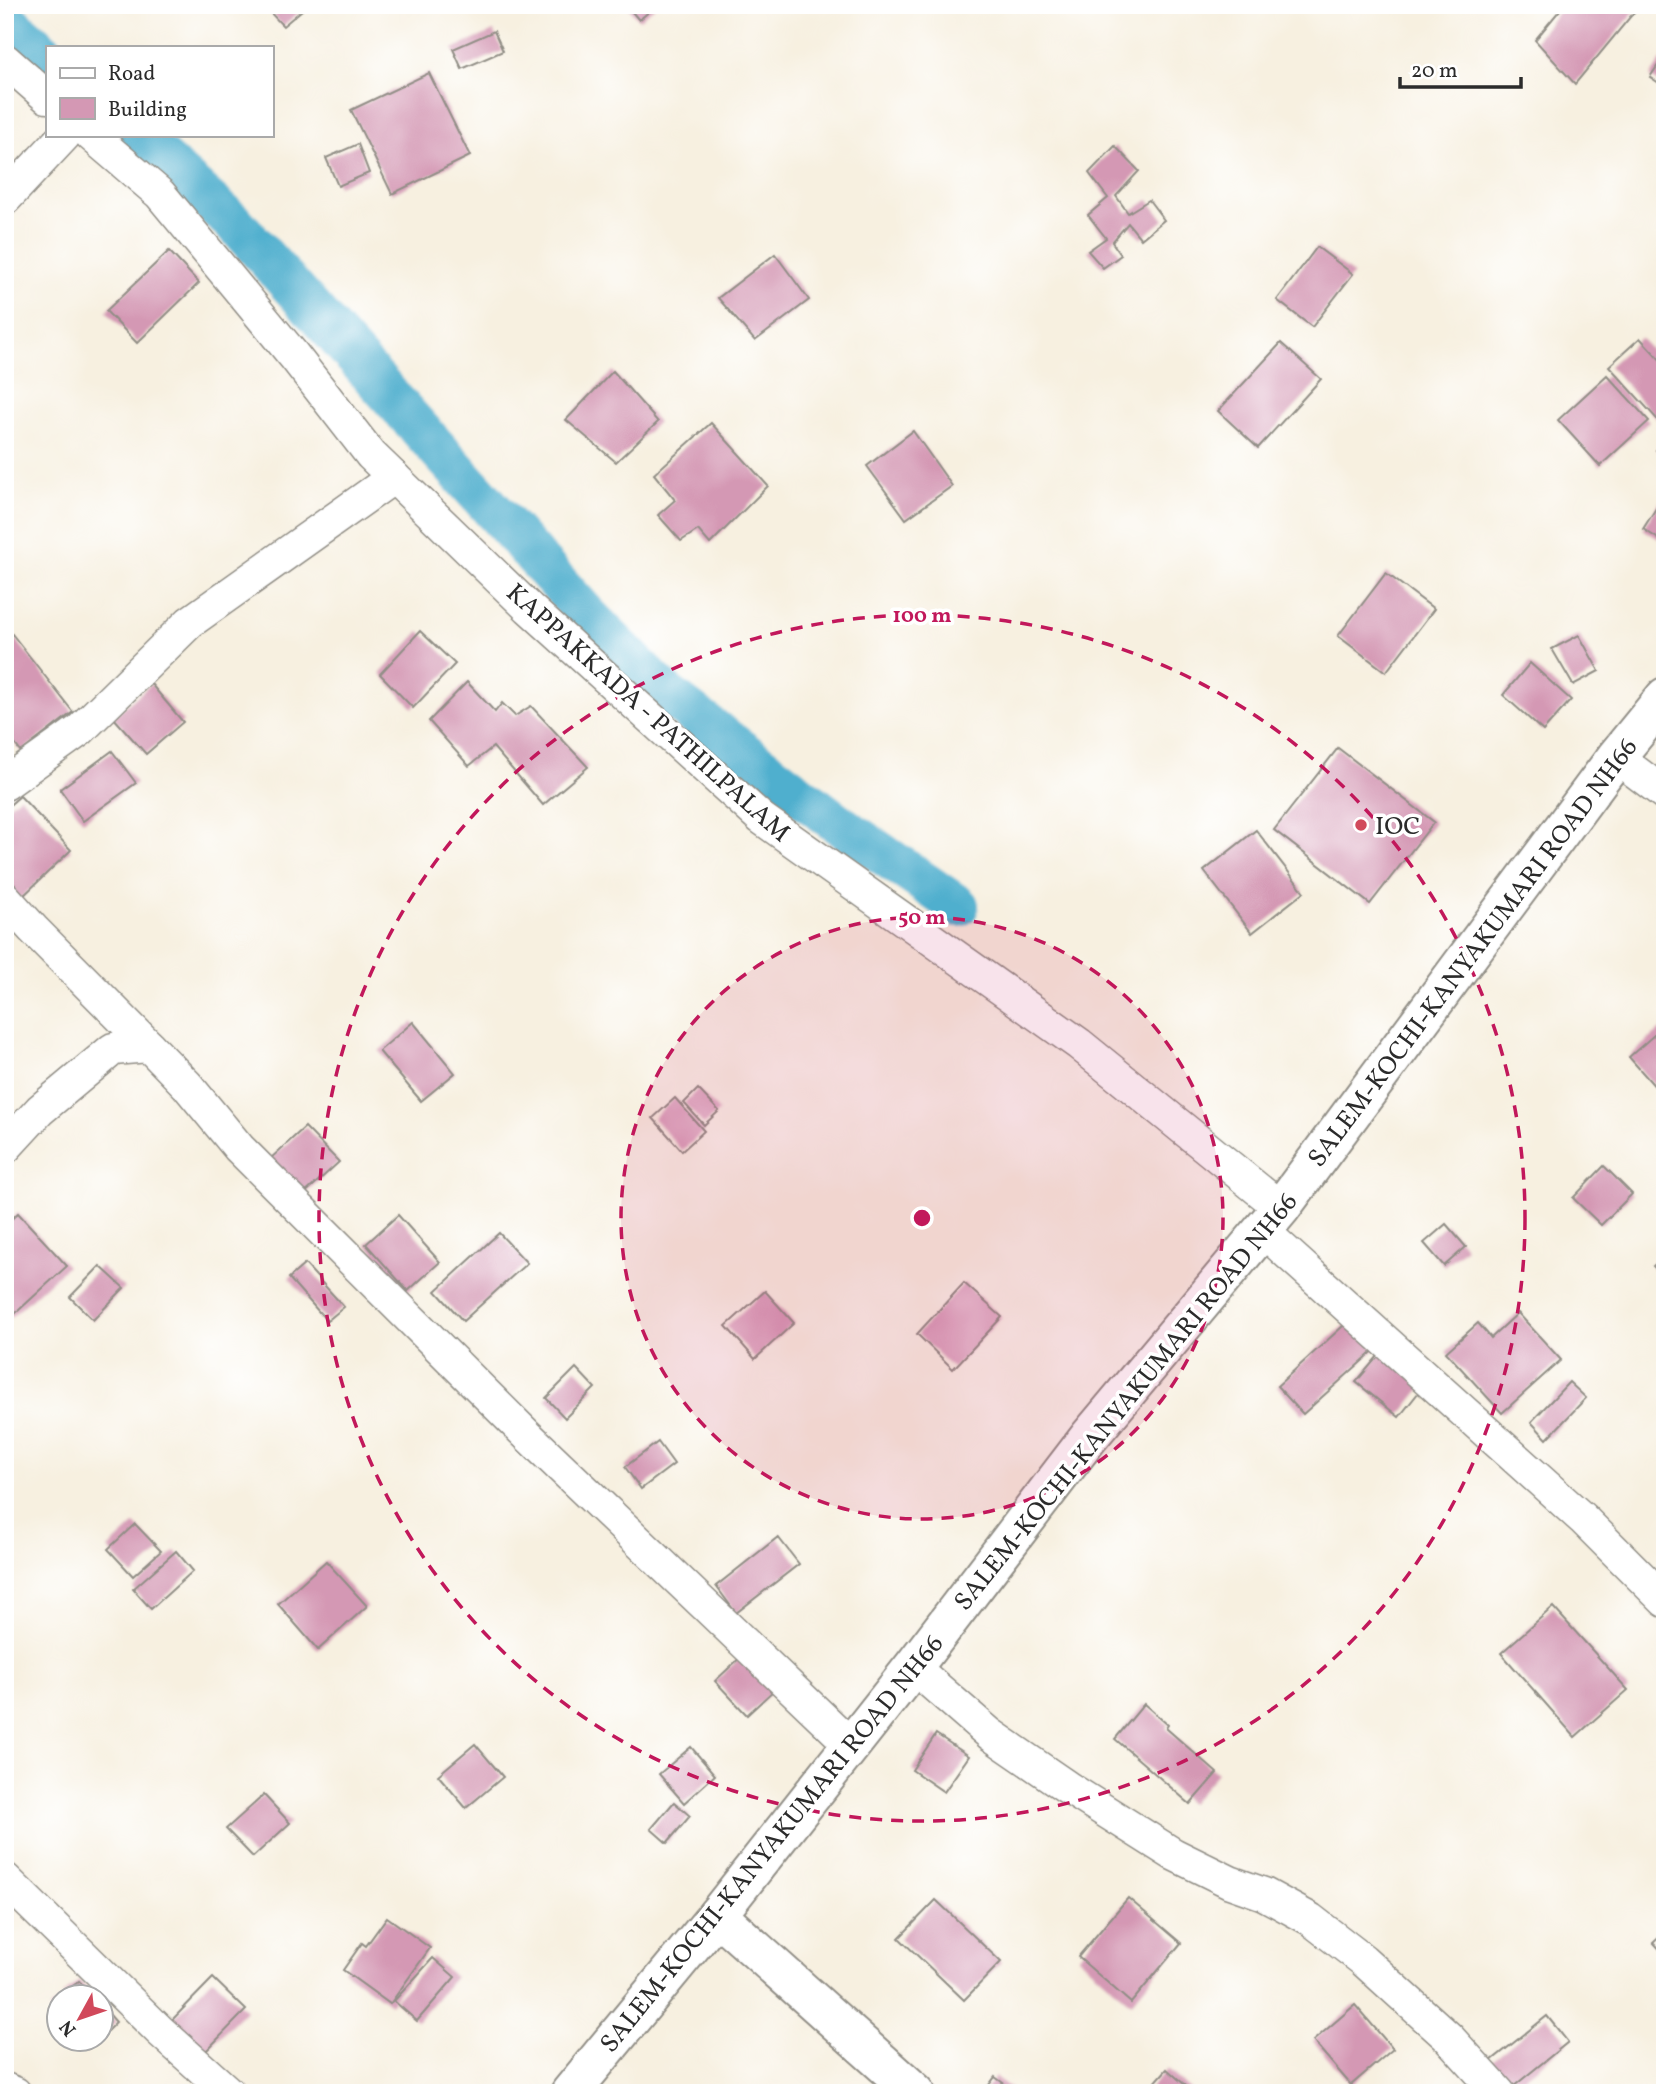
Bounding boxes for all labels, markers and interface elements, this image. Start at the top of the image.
legend [46,46,273,136]
scale bar [1400,46,1521,90]
text: 20 m [1411,57,1457,86]
text: Road [108,60,155,89]
text: Building [108,96,187,125]
street label: KAPPAKKADA - PATHILPALAM [498,576,798,851]
text: 100 m [892,602,952,631]
street label: SALEM-KOCHI-KANYAKUMARI ROAD NH66 [1300,731,1647,1175]
place label: IOC [1375,809,1420,845]
marker: IOC [1353,817,1369,833]
text: 50 m [898,904,946,933]
street label: SALEM-KOCHI-KANYAKUMARI ROAD NH66 [946,1185,1307,1619]
centre of rings [910,1206,934,1230]
street label: SALEM-KOCHI-KANYAKUMARI ROAD NH66 [592,1627,953,2061]
north arrow [46,1982,116,2052]
text: N [54,2014,83,2041]

